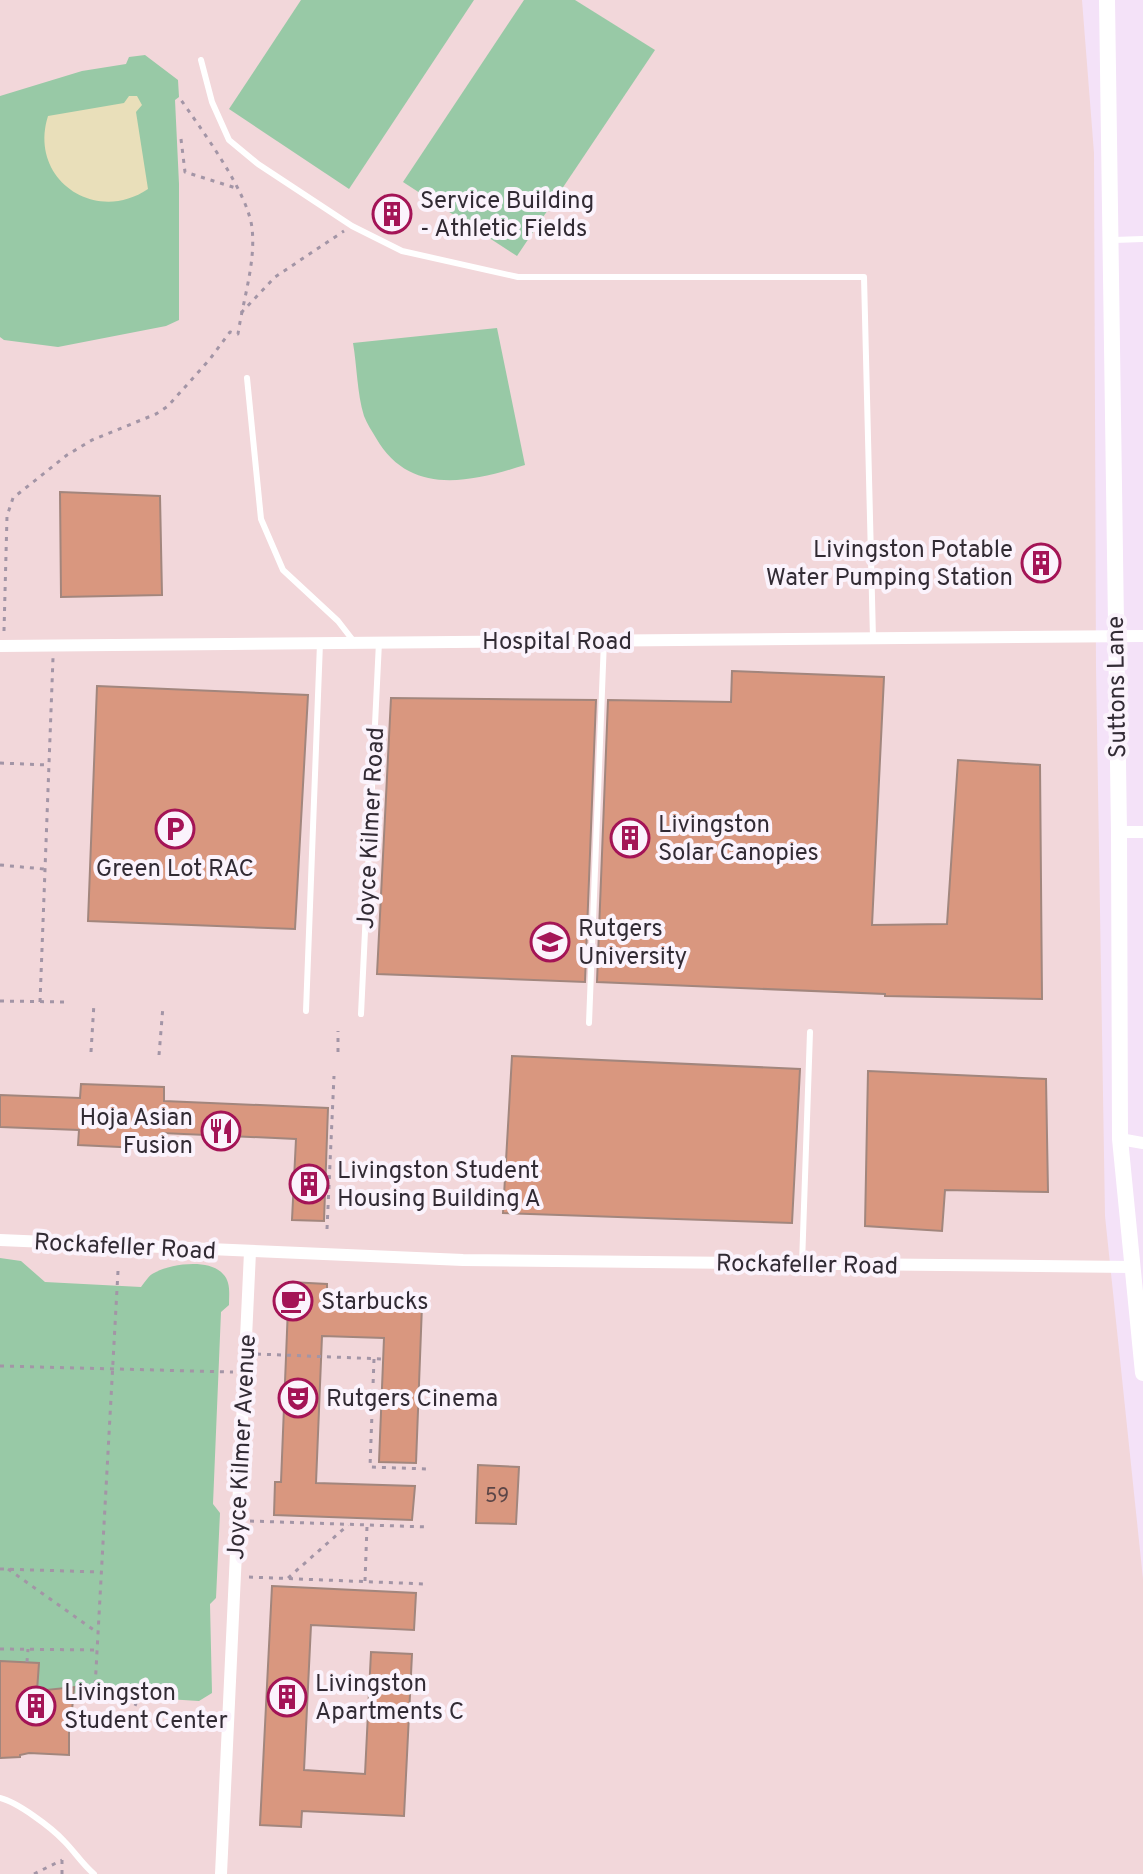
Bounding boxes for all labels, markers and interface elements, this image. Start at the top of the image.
place label: Service Building - Athletic Fields [420,187,594,245]
building icon: Service Building - Athletic Fields [371,193,413,235]
place label: Livingston Potable Water Pumping Station [766,536,1013,594]
building icon: Livingston Potable Water Pumping Station [1020,542,1062,584]
street label: Suttons Lane [1102,616,1134,758]
street label: Hospital Road [482,628,632,658]
street label: Joyce Kilmer Road [352,726,392,930]
parking icon: Green Lot RAC [154,808,196,850]
place label: Livingston Solar Canopies [658,811,819,869]
building icon: Livingston Solar Canopies [609,817,651,859]
place label: Green Lot RAC [96,855,254,885]
place label: Rutgers University [578,915,687,973]
school or university icon: Rutgers University [529,921,571,963]
place label: Hoja Asian Fusion [79,1104,193,1162]
restaurant icon: Hoja Asian Fusion [200,1110,242,1152]
place label: Livingston Student Housing Building A [337,1157,541,1215]
building icon: Livingston Student Housing Building A [288,1163,330,1205]
street label: Rockafeller Road [33,1228,217,1268]
street label: Rockafeller Road [715,1249,898,1283]
cafe icon: Starbucks [272,1280,314,1322]
place label: Starbucks [321,1288,429,1318]
street label: Joyce Kilmer Avenue [222,1333,264,1561]
theatre icon: Rutgers Cinema [277,1377,319,1419]
place label: Rutgers Cinema [326,1385,498,1415]
house number: 59 [485,1484,509,1510]
place label: Livingston Apartments C [315,1670,464,1728]
building icon: Livingston Apartments C [266,1676,308,1718]
place label: Livingston Student Center [64,1679,228,1737]
building icon: Livingston Student Center [15,1685,57,1727]

